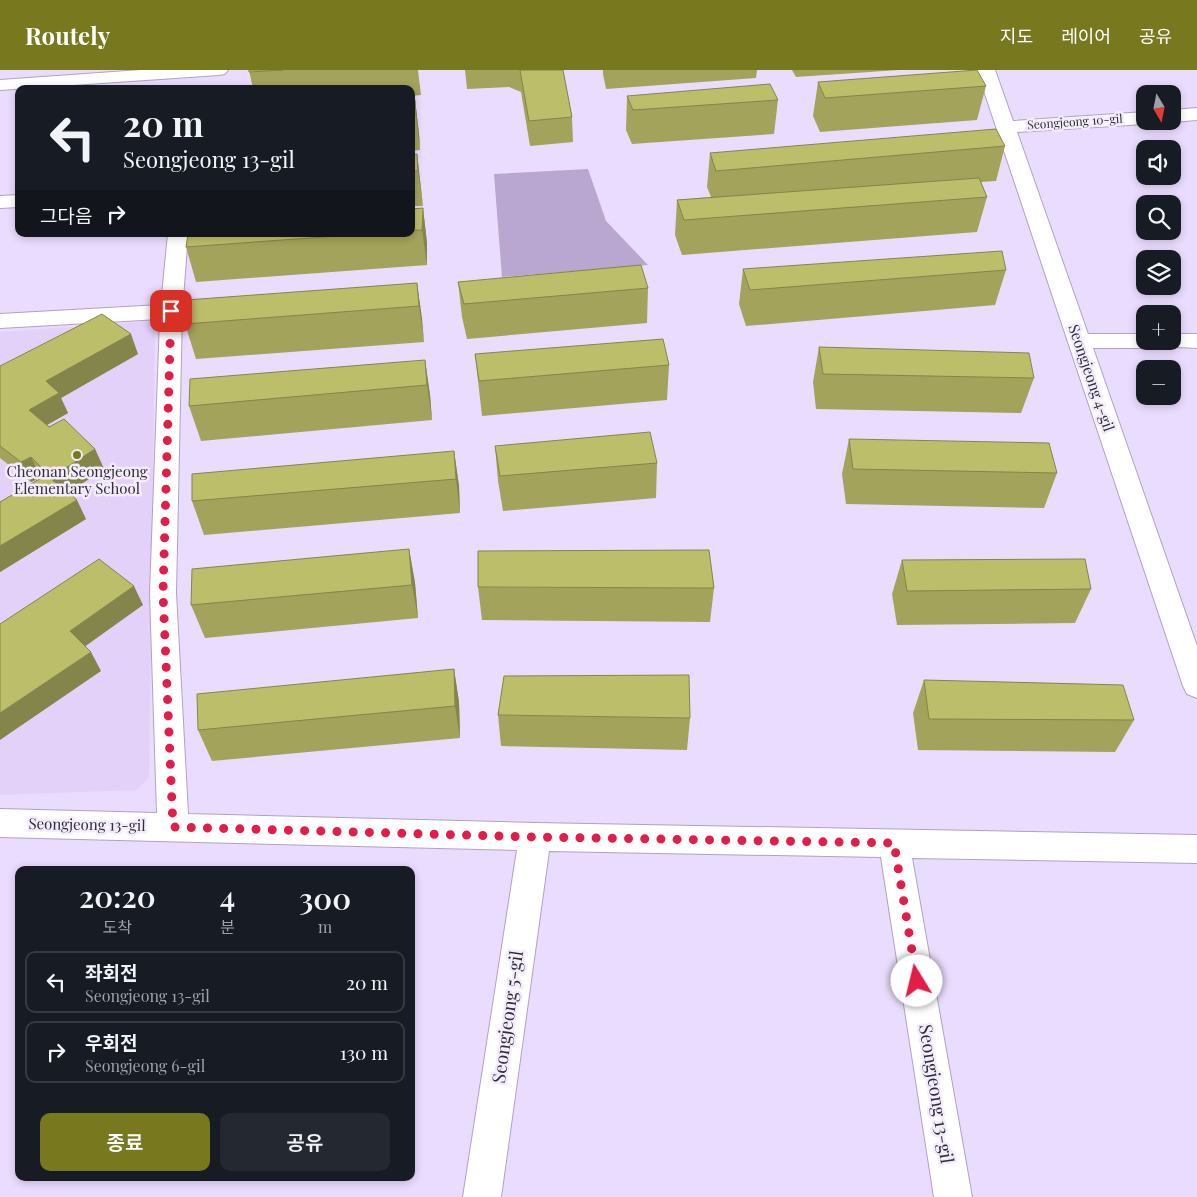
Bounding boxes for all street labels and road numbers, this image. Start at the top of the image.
street label: Seongjeong 10-gil [1027,110,1124,132]
street label: Seongjeong 4-gil [1064,321,1120,434]
street label: Seongjeong 13-gil [28,813,146,835]
street label: Seongjeong 5-gil [486,949,528,1085]
street label: Seongjeong 13-gil [914,1023,960,1165]

